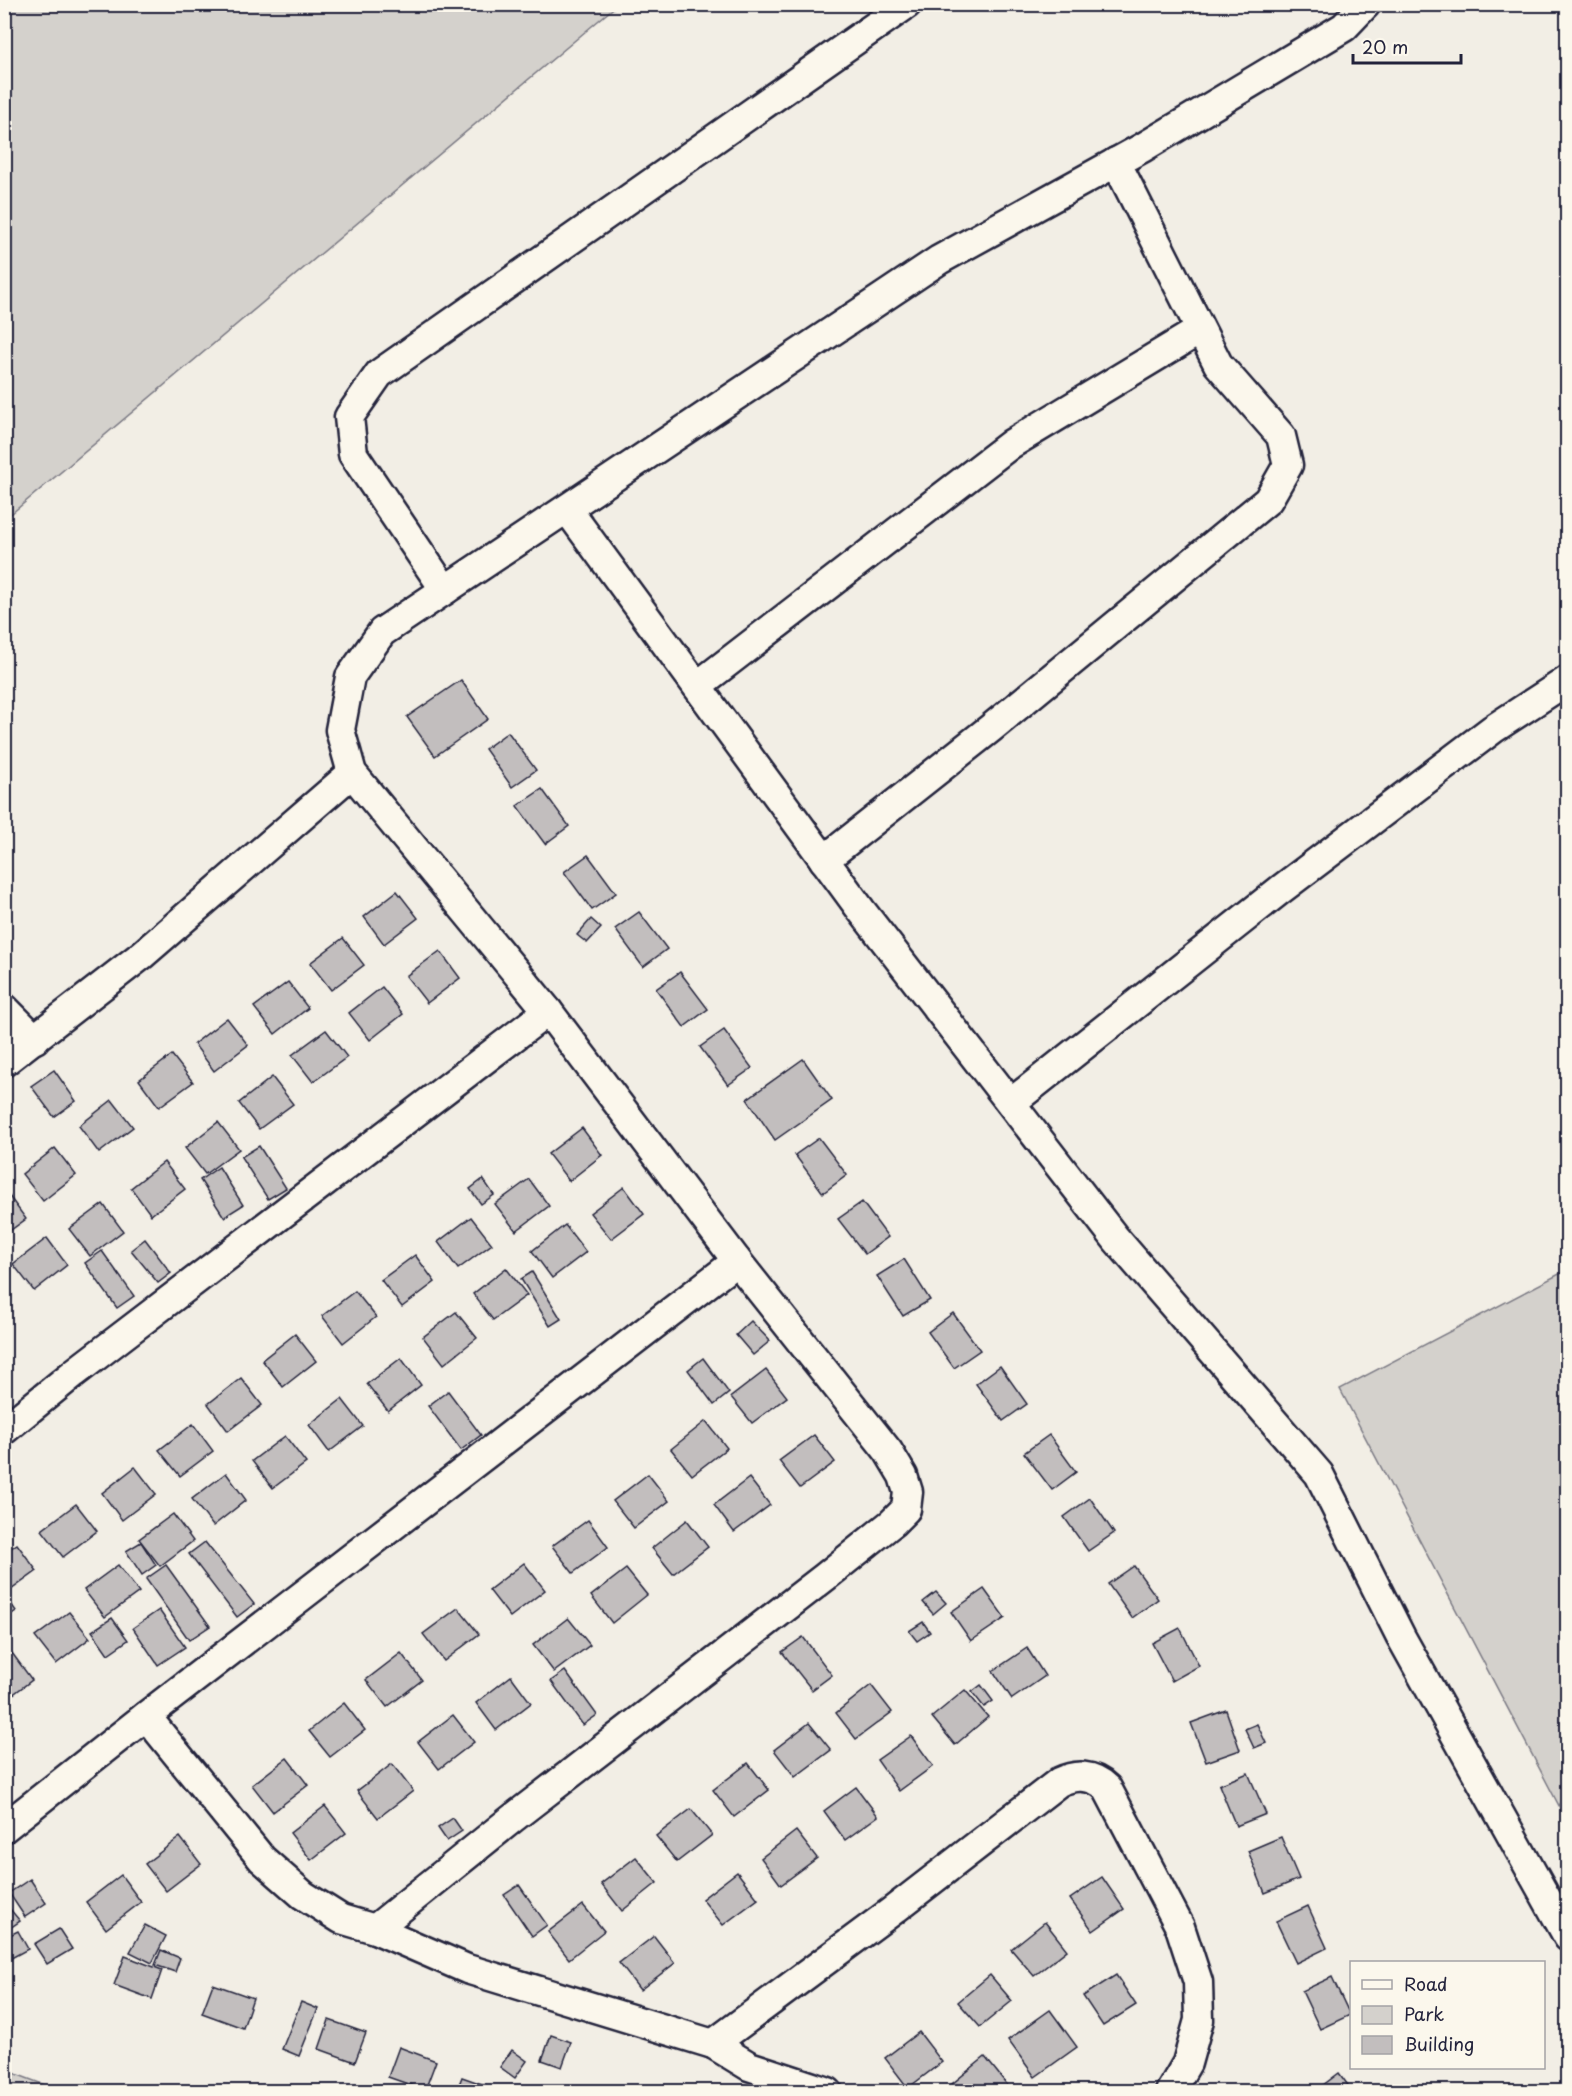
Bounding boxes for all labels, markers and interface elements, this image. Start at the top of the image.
scale bar [1353,27,1461,65]
text: 20 m [1362,33,1408,60]
legend [1350,1961,1545,2069]
text: Road [1404,1970,1448,1997]
text: Park [1404,2000,1444,2027]
text: Building [1404,2030,1474,2057]

